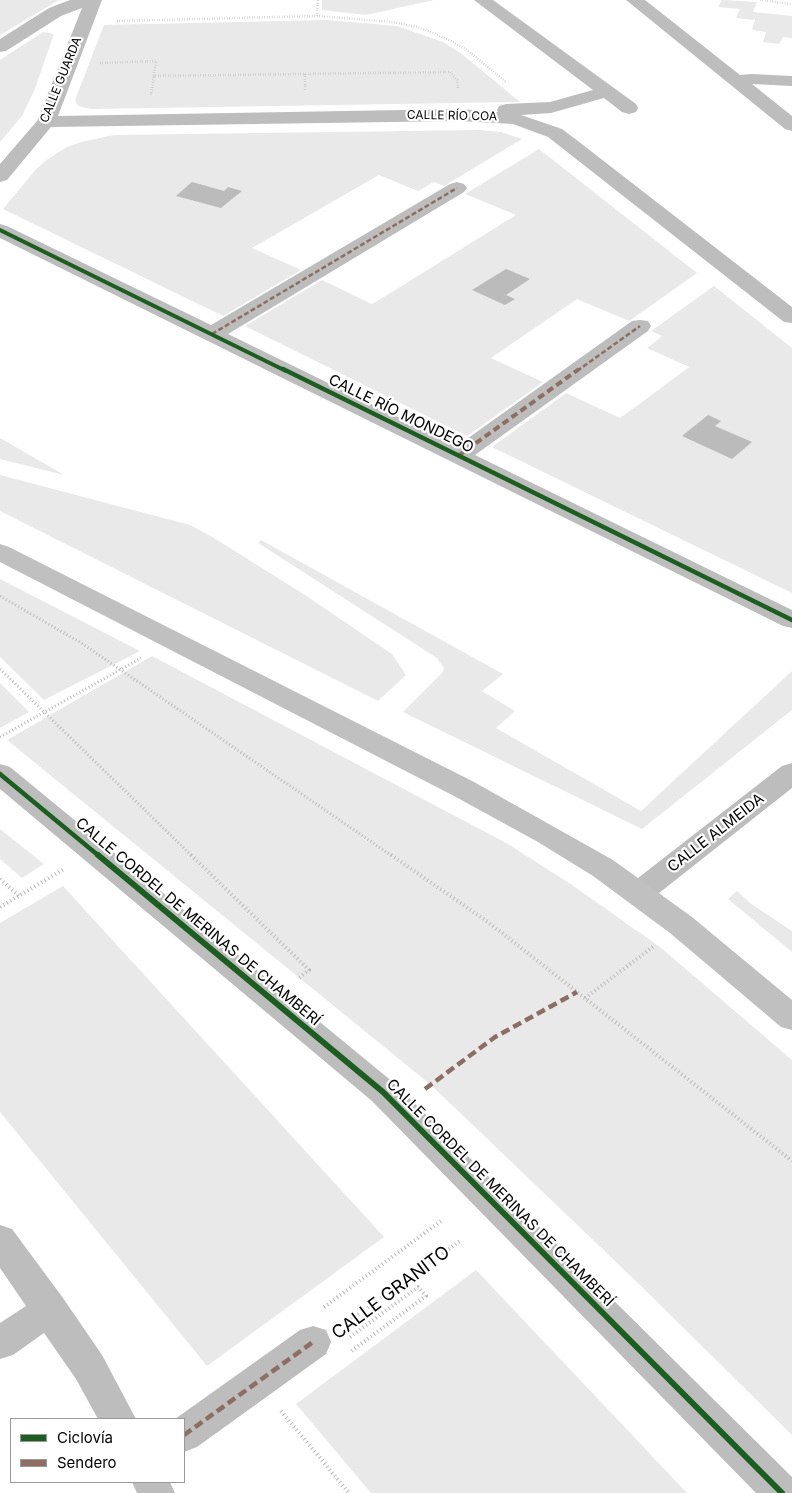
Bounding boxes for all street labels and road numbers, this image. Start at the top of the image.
street label: CALLE GUARDA [37,35,85,125]
street label: CALLE RÍO COA [407,108,497,124]
street label: CALLE RÍO MONDEGO [325,371,477,457]
street label: CALLE ALMEIDA [664,790,768,876]
street label: CALLE CORDEL DE MERINAS DE CHAMBERÍ [72,814,324,1030]
street label: CALLE CORDEL DE MERINAS DE CHAMBERÍ [383,1076,617,1310]
street label: CALLE GRANITO [328,1242,454,1344]

